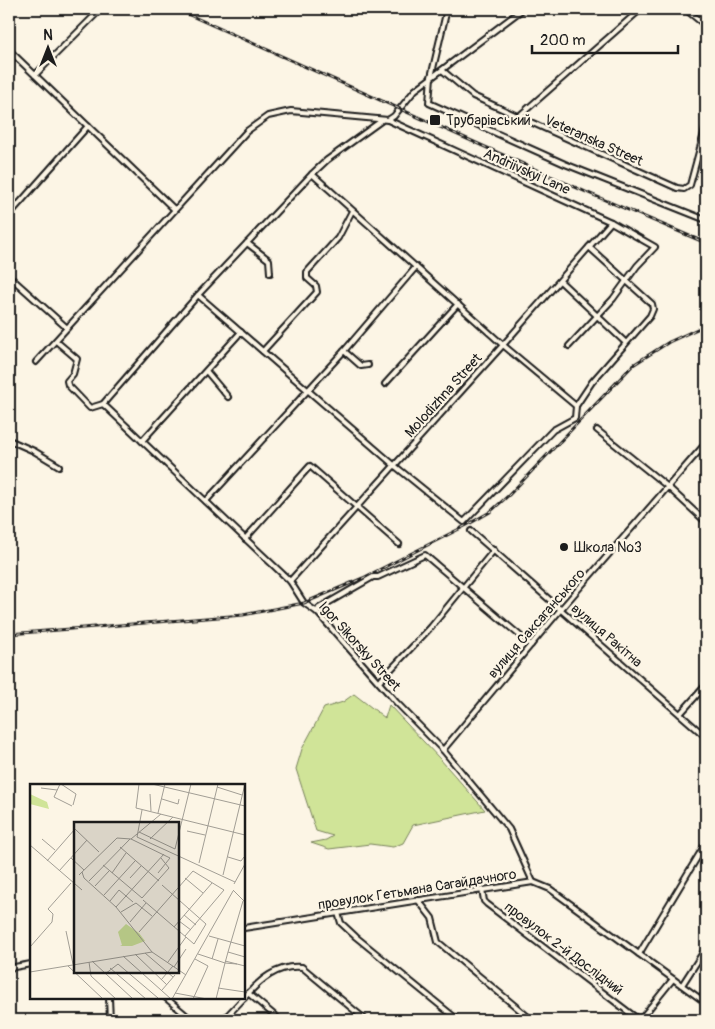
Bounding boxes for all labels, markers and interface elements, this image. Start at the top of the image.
north arrow [22,22,72,72]
scale bar [532,22,679,54]
text: N [43,27,53,44]
text: 200 m [540,31,585,50]
street label: Veteranska Street [542,111,646,170]
place label: Трубарівський [446,112,531,129]
marker: Трубарівський [428,113,442,127]
street label: Andriivskyi Lane [481,145,573,198]
street label: Molodizhna Street [401,350,486,441]
place label: Школа №3 [574,539,642,556]
marker: Школа №3 [558,541,570,553]
street label: вулиця Саксаганського [484,565,589,682]
street label: Igor Sikorsky Street [315,598,405,695]
street label: вулиця Ракітна [568,600,646,671]
inset map [30,784,245,999]
street label: провулок Гетьмана Сагайдачного [317,865,518,914]
street label: провулок 2-й Дослідний [501,898,626,999]

